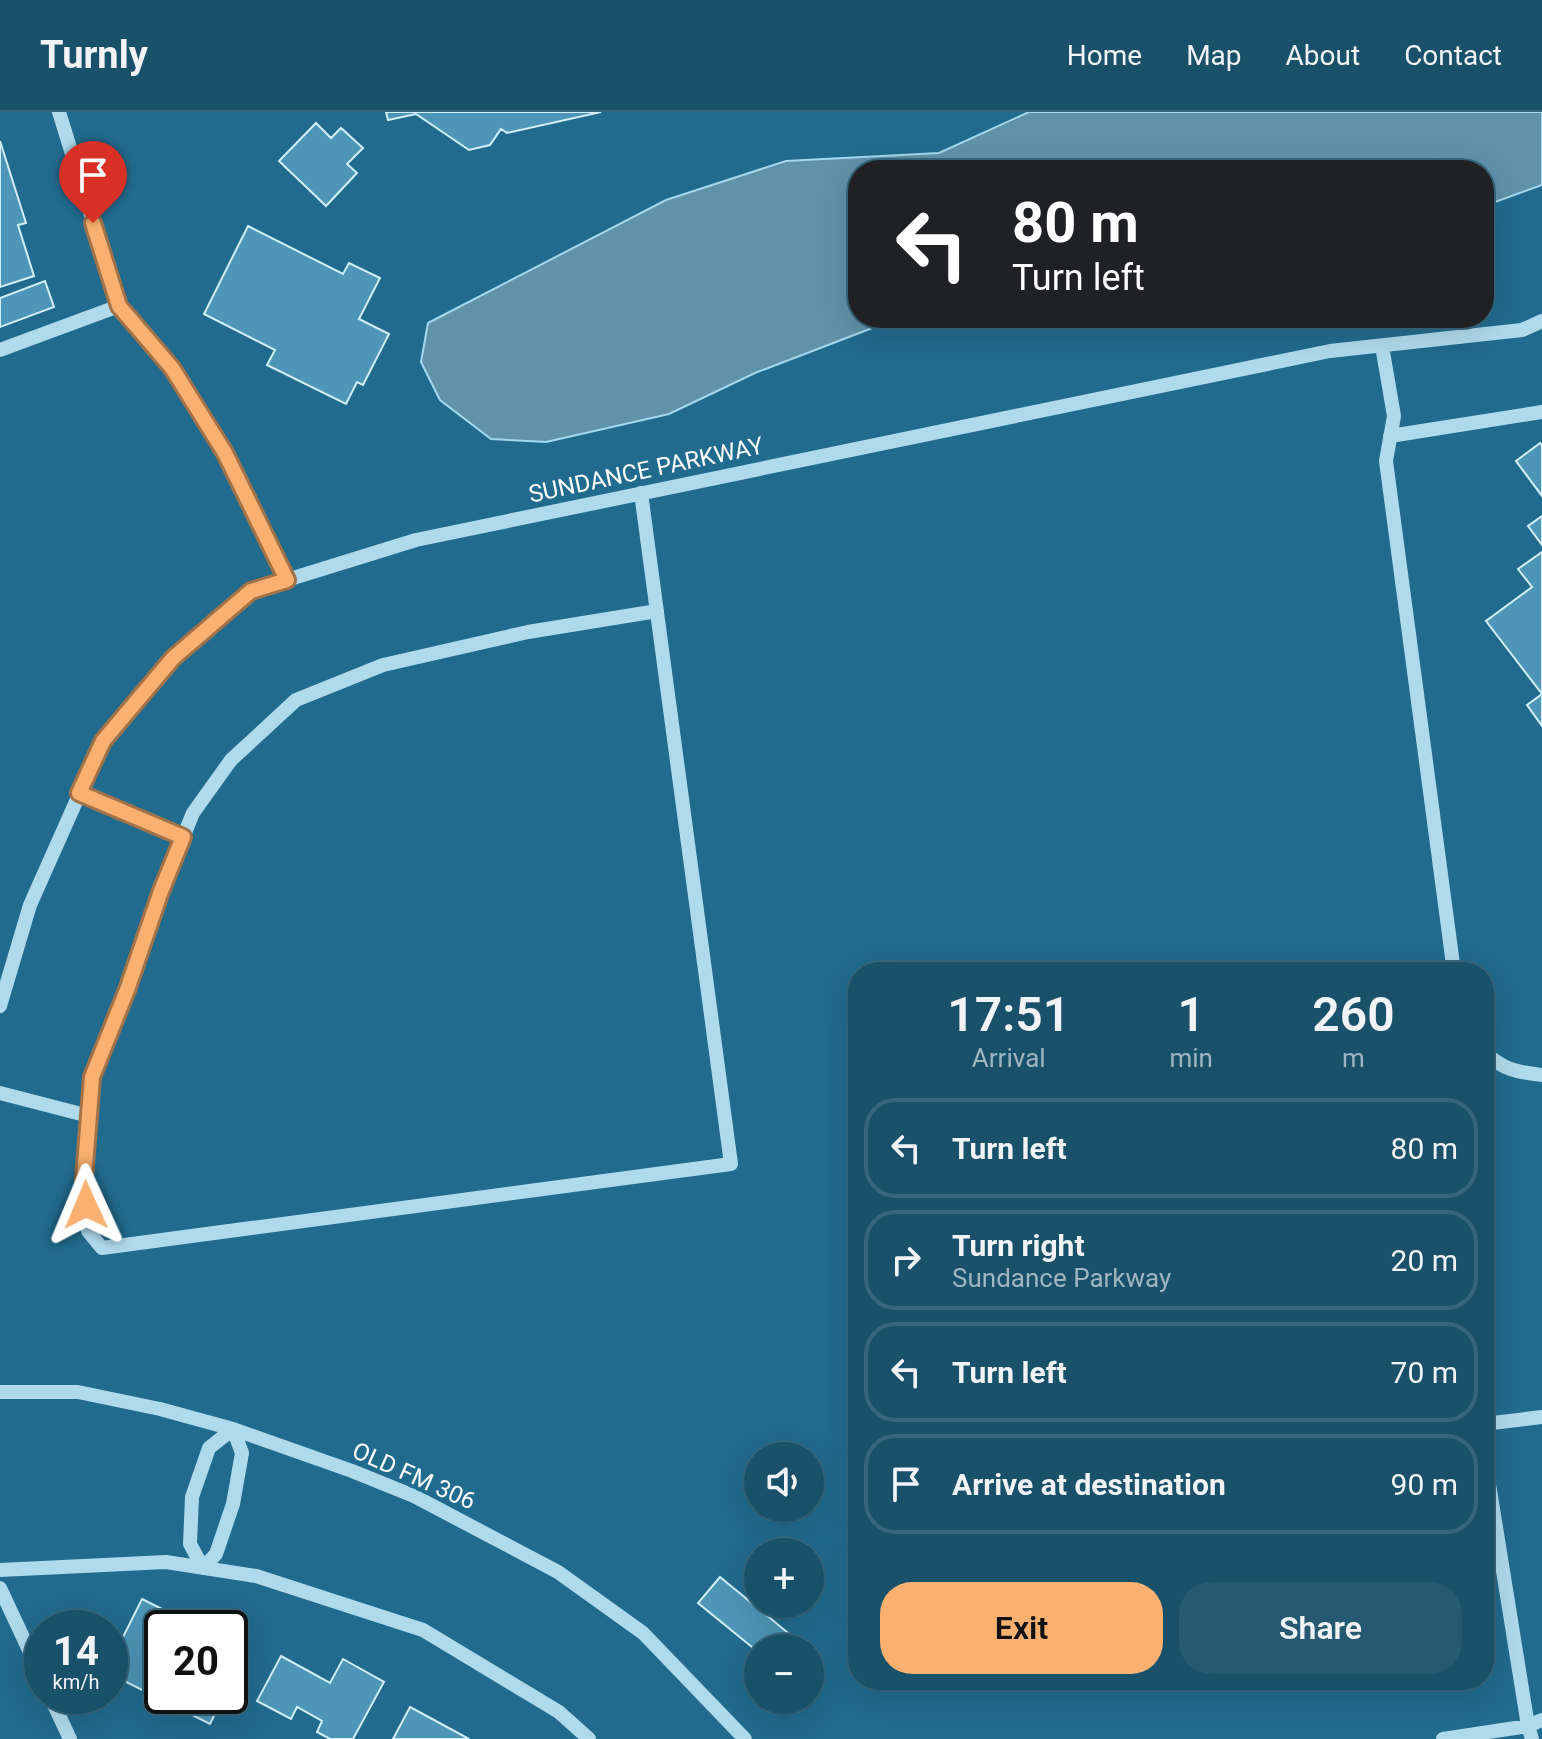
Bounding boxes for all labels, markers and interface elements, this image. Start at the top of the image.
text: Turnly [40,33,148,77]
text: Home [1067,39,1142,72]
text: Map [1186,39,1242,72]
text: About [1286,39,1360,72]
text: Contact [1404,39,1502,72]
pin [59,141,127,223]
icon: arrive [71,153,115,197]
text: 80 m [1012,190,1139,256]
icon: left [880,192,984,296]
text: Turn left [1012,257,1145,299]
street label: SUNDANCE PARKWAY [526,431,766,509]
text: 17:51 [947,986,1070,1043]
text: 1 [1178,986,1205,1043]
text: 260 [1312,986,1395,1043]
text: Arrival [972,1043,1046,1073]
text: min [1169,1043,1213,1073]
text: m [1342,1043,1365,1073]
icon: left [884,1126,928,1170]
text: Turn left [952,1131,1067,1166]
text: 80 m [1391,1131,1458,1166]
position arrow [44,1163,128,1247]
text: Turn right [952,1228,1085,1263]
icon: right [884,1238,928,1282]
text: 20 m [1391,1243,1458,1278]
text: Sundance Parkway [952,1263,1171,1293]
icon: left [884,1350,928,1394]
text: Turn left [952,1355,1067,1390]
text: 70 m [1391,1355,1458,1390]
street label: OLD FM 306 [348,1436,480,1516]
map controls [744,1442,824,1714]
button: sound [744,1442,824,1522]
icon: arrive [884,1462,928,1506]
text: Arrive at destination [952,1467,1226,1502]
text: 90 m [1391,1467,1458,1502]
button: + [744,1538,824,1618]
button: Exit [880,1582,1163,1674]
button: Share [1179,1582,1462,1674]
speed limit sign: 20 [144,1610,248,1714]
text: 14 [53,1628,99,1675]
button: − [744,1634,824,1714]
text: km/h [53,1670,99,1694]

